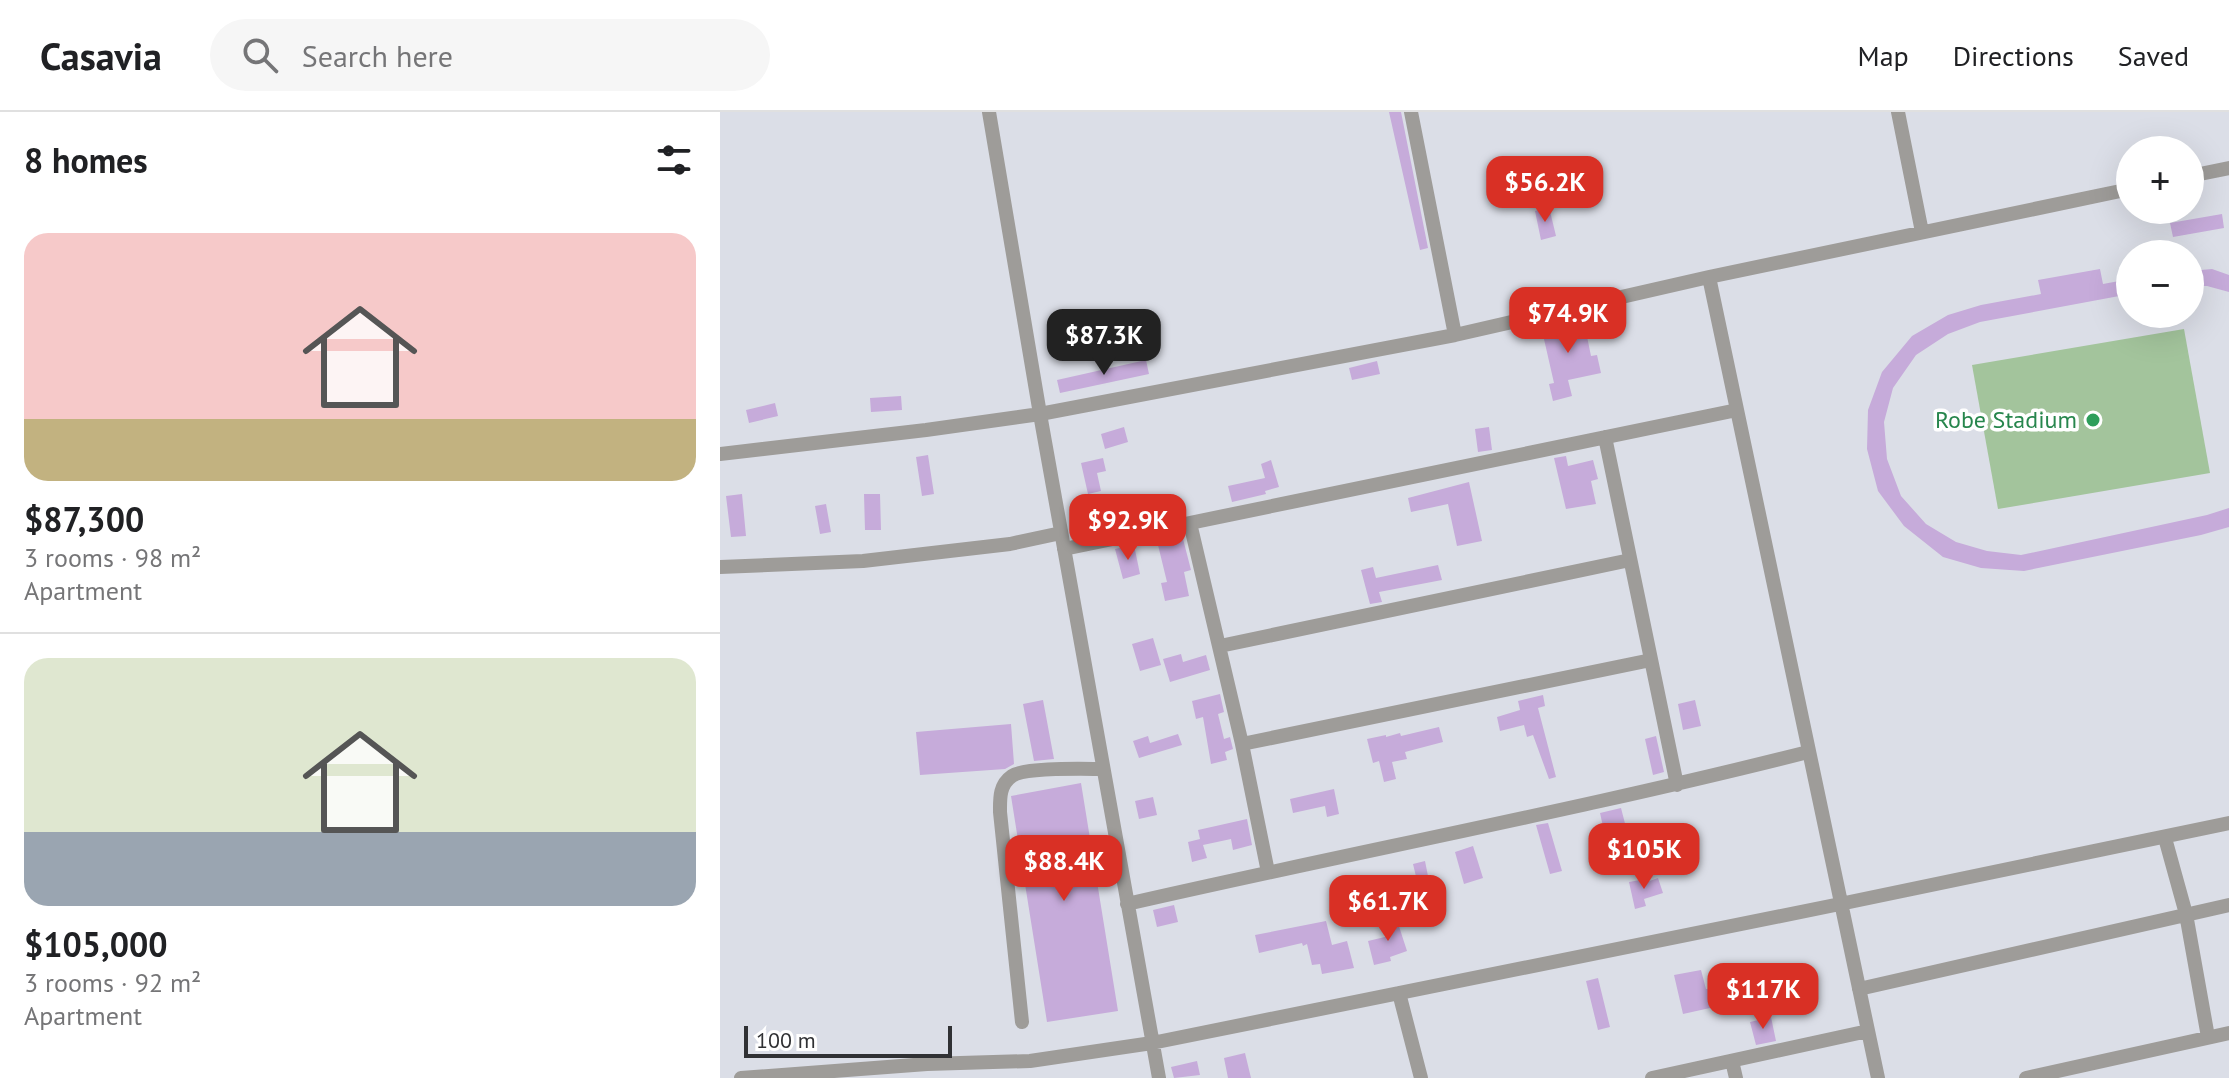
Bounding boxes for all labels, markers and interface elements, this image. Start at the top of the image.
search box [210,19,770,91]
text: Casavia [40,31,162,80]
icon: search [238,33,282,77]
text: Search here [302,36,453,75]
text: Map [1858,37,1909,74]
text: Directions [1953,37,2074,74]
text: Saved [2118,37,2189,74]
map controls [2116,136,2204,328]
button: + [2116,136,2204,224]
text: 8 homes [24,138,148,182]
icon: filters [652,138,696,182]
pin: $56.2K [1480,156,1610,224]
text: $56.2K [1504,165,1586,198]
button: − [2116,240,2204,328]
icon: home [288,285,432,429]
pin: $74.9K [1503,287,1633,355]
text: $74.9K [1527,296,1609,329]
pin: $87.3K [1039,309,1169,377]
text: $87.3K [1065,318,1143,351]
place label: Robe Stadium [1935,404,2077,435]
marker: Robe Stadium [2084,411,2102,429]
pin: $92.9K [1063,494,1193,562]
text: $87,300 [24,497,144,541]
text: $92.9K [1087,503,1169,536]
text: 3 rooms · 98 m² [24,541,201,574]
text: Apartment [24,574,142,607]
icon: home [288,710,432,854]
pin: $105K [1588,823,1700,891]
text: $105K [1606,832,1682,865]
pin: $88.4K [999,835,1129,903]
text: $88.4K [1023,844,1105,877]
pin: $61.7K [1323,875,1453,943]
text: $61.7K [1347,884,1429,917]
text: $105,000 [24,922,168,966]
pin: $117K [1707,963,1819,1031]
text: 3 rooms · 92 m² [24,966,201,999]
text: $117K [1725,972,1801,1005]
text: Apartment [24,999,142,1032]
scale bar [744,1022,952,1058]
text: 100 m [756,1026,816,1054]

